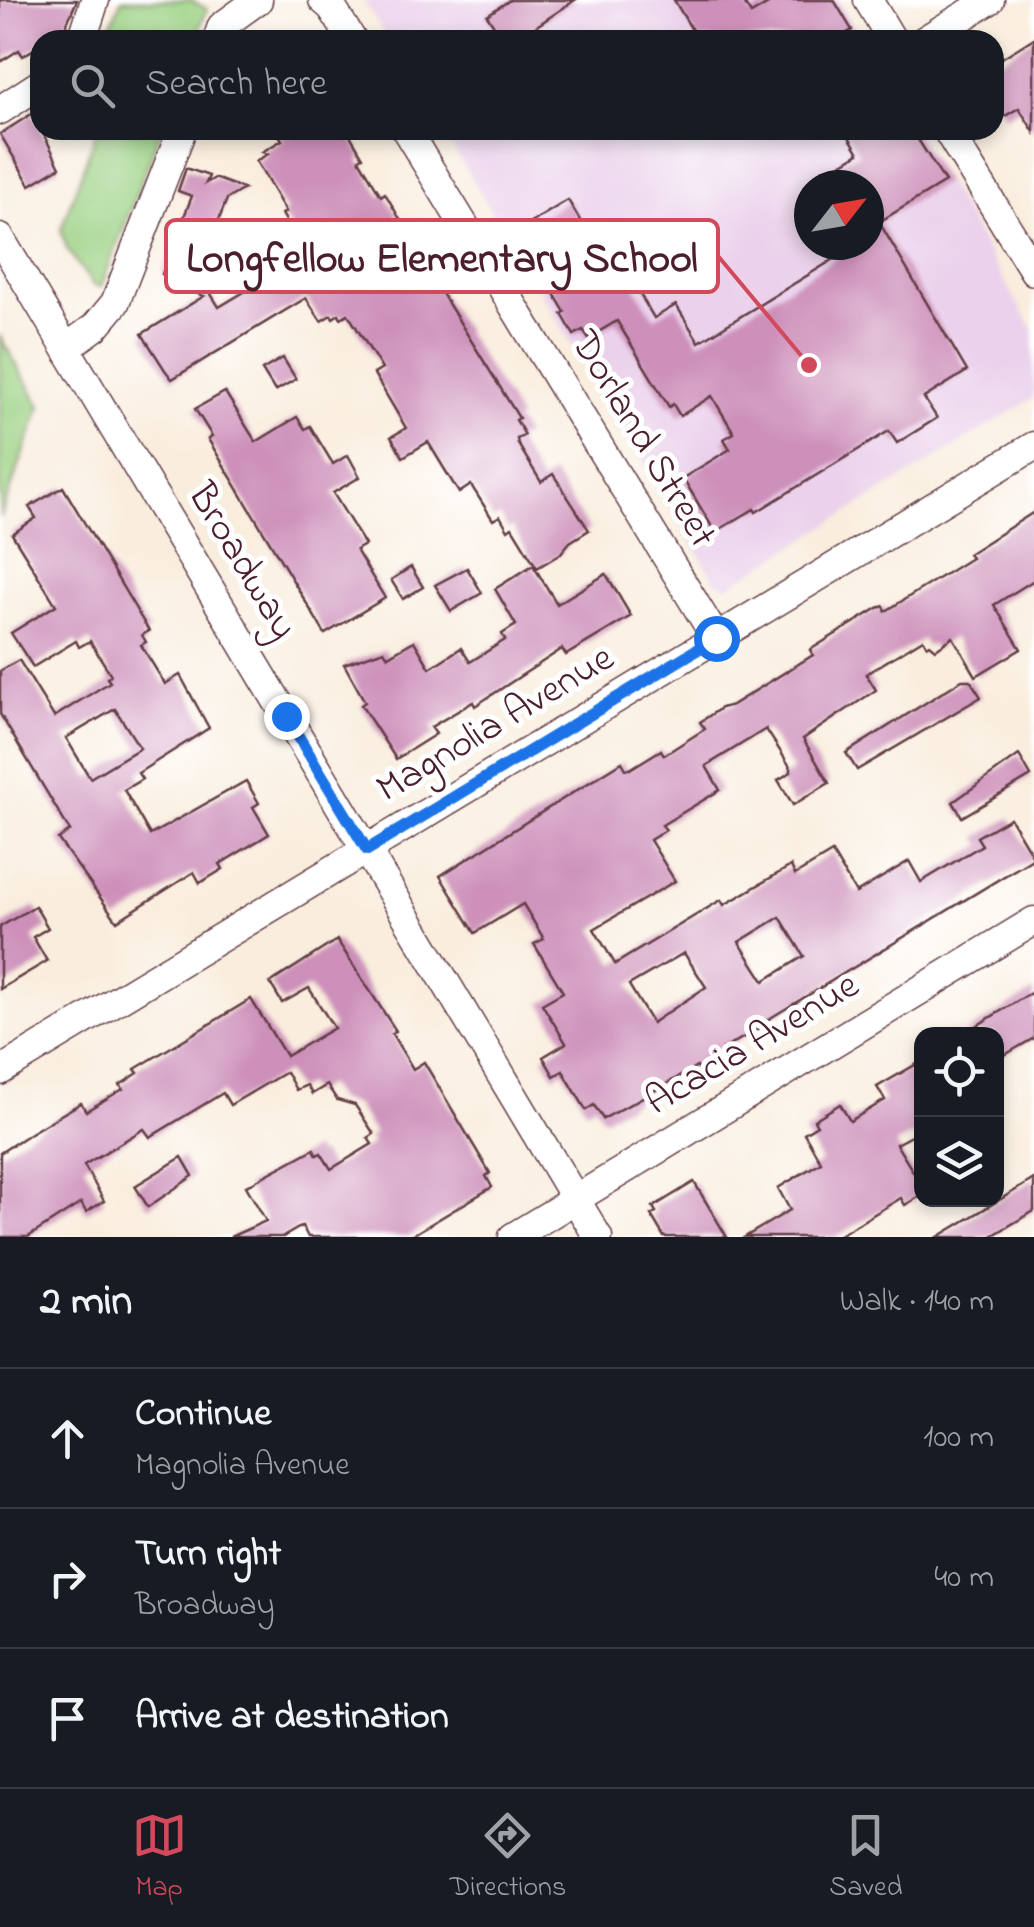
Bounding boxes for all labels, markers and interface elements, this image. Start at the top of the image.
search box [30,30,1004,140]
text: Search here [145,57,327,113]
icon: search [65,58,120,113]
north arrow [794,170,884,260]
callout: Longfellow Elementary School [166,220,718,292]
text: Longfellow Elementary School [186,230,698,292]
street label: Dorland Street [553,319,730,560]
street label: Broadway [170,471,311,652]
route start [694,616,740,662]
street label: Magnolia Avenue [366,631,626,819]
route end [264,694,310,740]
street label: Acacia Avenue [635,958,871,1132]
map controls [914,1027,1004,1207]
button: locate [914,1027,1004,1117]
button: layers [914,1117,1004,1207]
text: 2 min [40,1272,132,1333]
text: Walk · 140 m [840,1279,994,1326]
text: Continue [135,1387,271,1443]
icon: ahead [40,1411,95,1466]
text: 100 m [923,1415,994,1462]
text: Magnolia Avenue [135,1443,350,1490]
text: Turn right [135,1527,281,1583]
icon: right [40,1551,95,1606]
text: 40 m [934,1555,994,1602]
text: Broadway [135,1583,274,1630]
text: Arrive at destination [135,1690,449,1746]
icon: arrive [40,1691,95,1746]
tab: Map [132,1808,187,1909]
tab: Directions [450,1808,566,1909]
tab: Saved [829,1808,902,1909]

